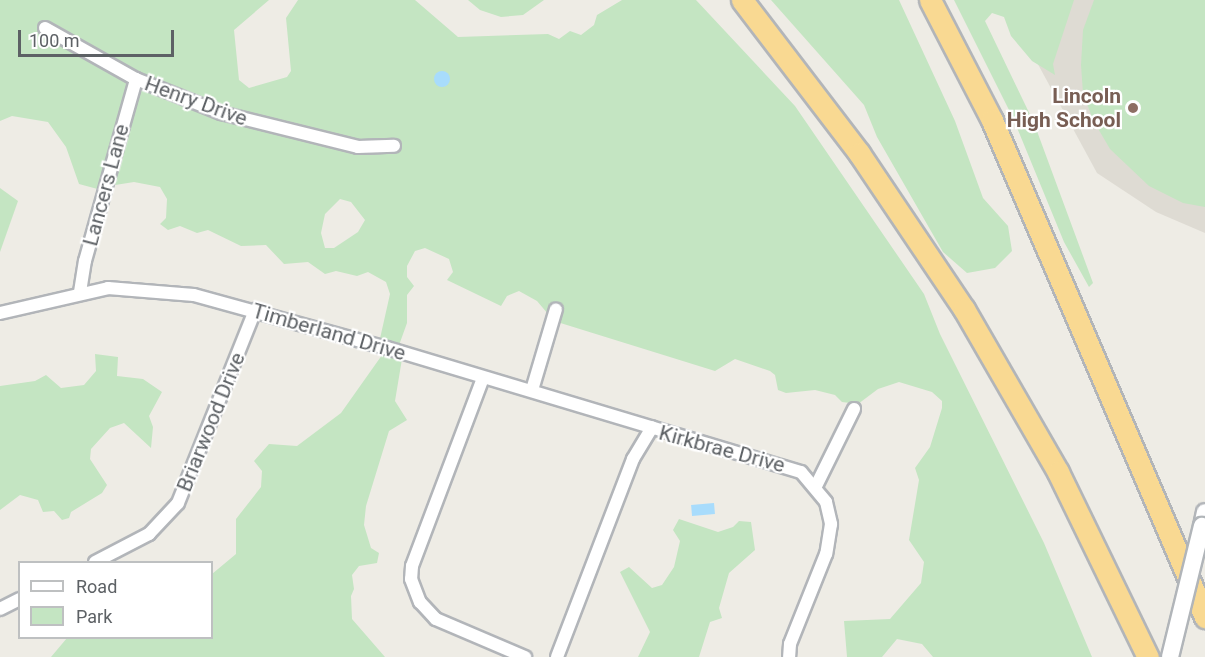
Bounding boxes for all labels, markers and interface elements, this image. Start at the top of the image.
scale bar [21,18,177,56]
text: 100 m [29,30,80,51]
street label: Henry Drive [141,71,251,131]
place label: Lincoln High School [1007,83,1121,133]
marker: Lincoln High School [1126,101,1140,115]
street label: Lancers Lane [78,121,134,249]
street label: Timberland Drive [249,298,409,366]
street label: Briarwood Drive [172,349,250,495]
street label: Kirkbrae Drive [656,420,788,478]
legend [18,561,213,639]
text: Road [76,576,117,597]
text: Park [76,606,112,627]

